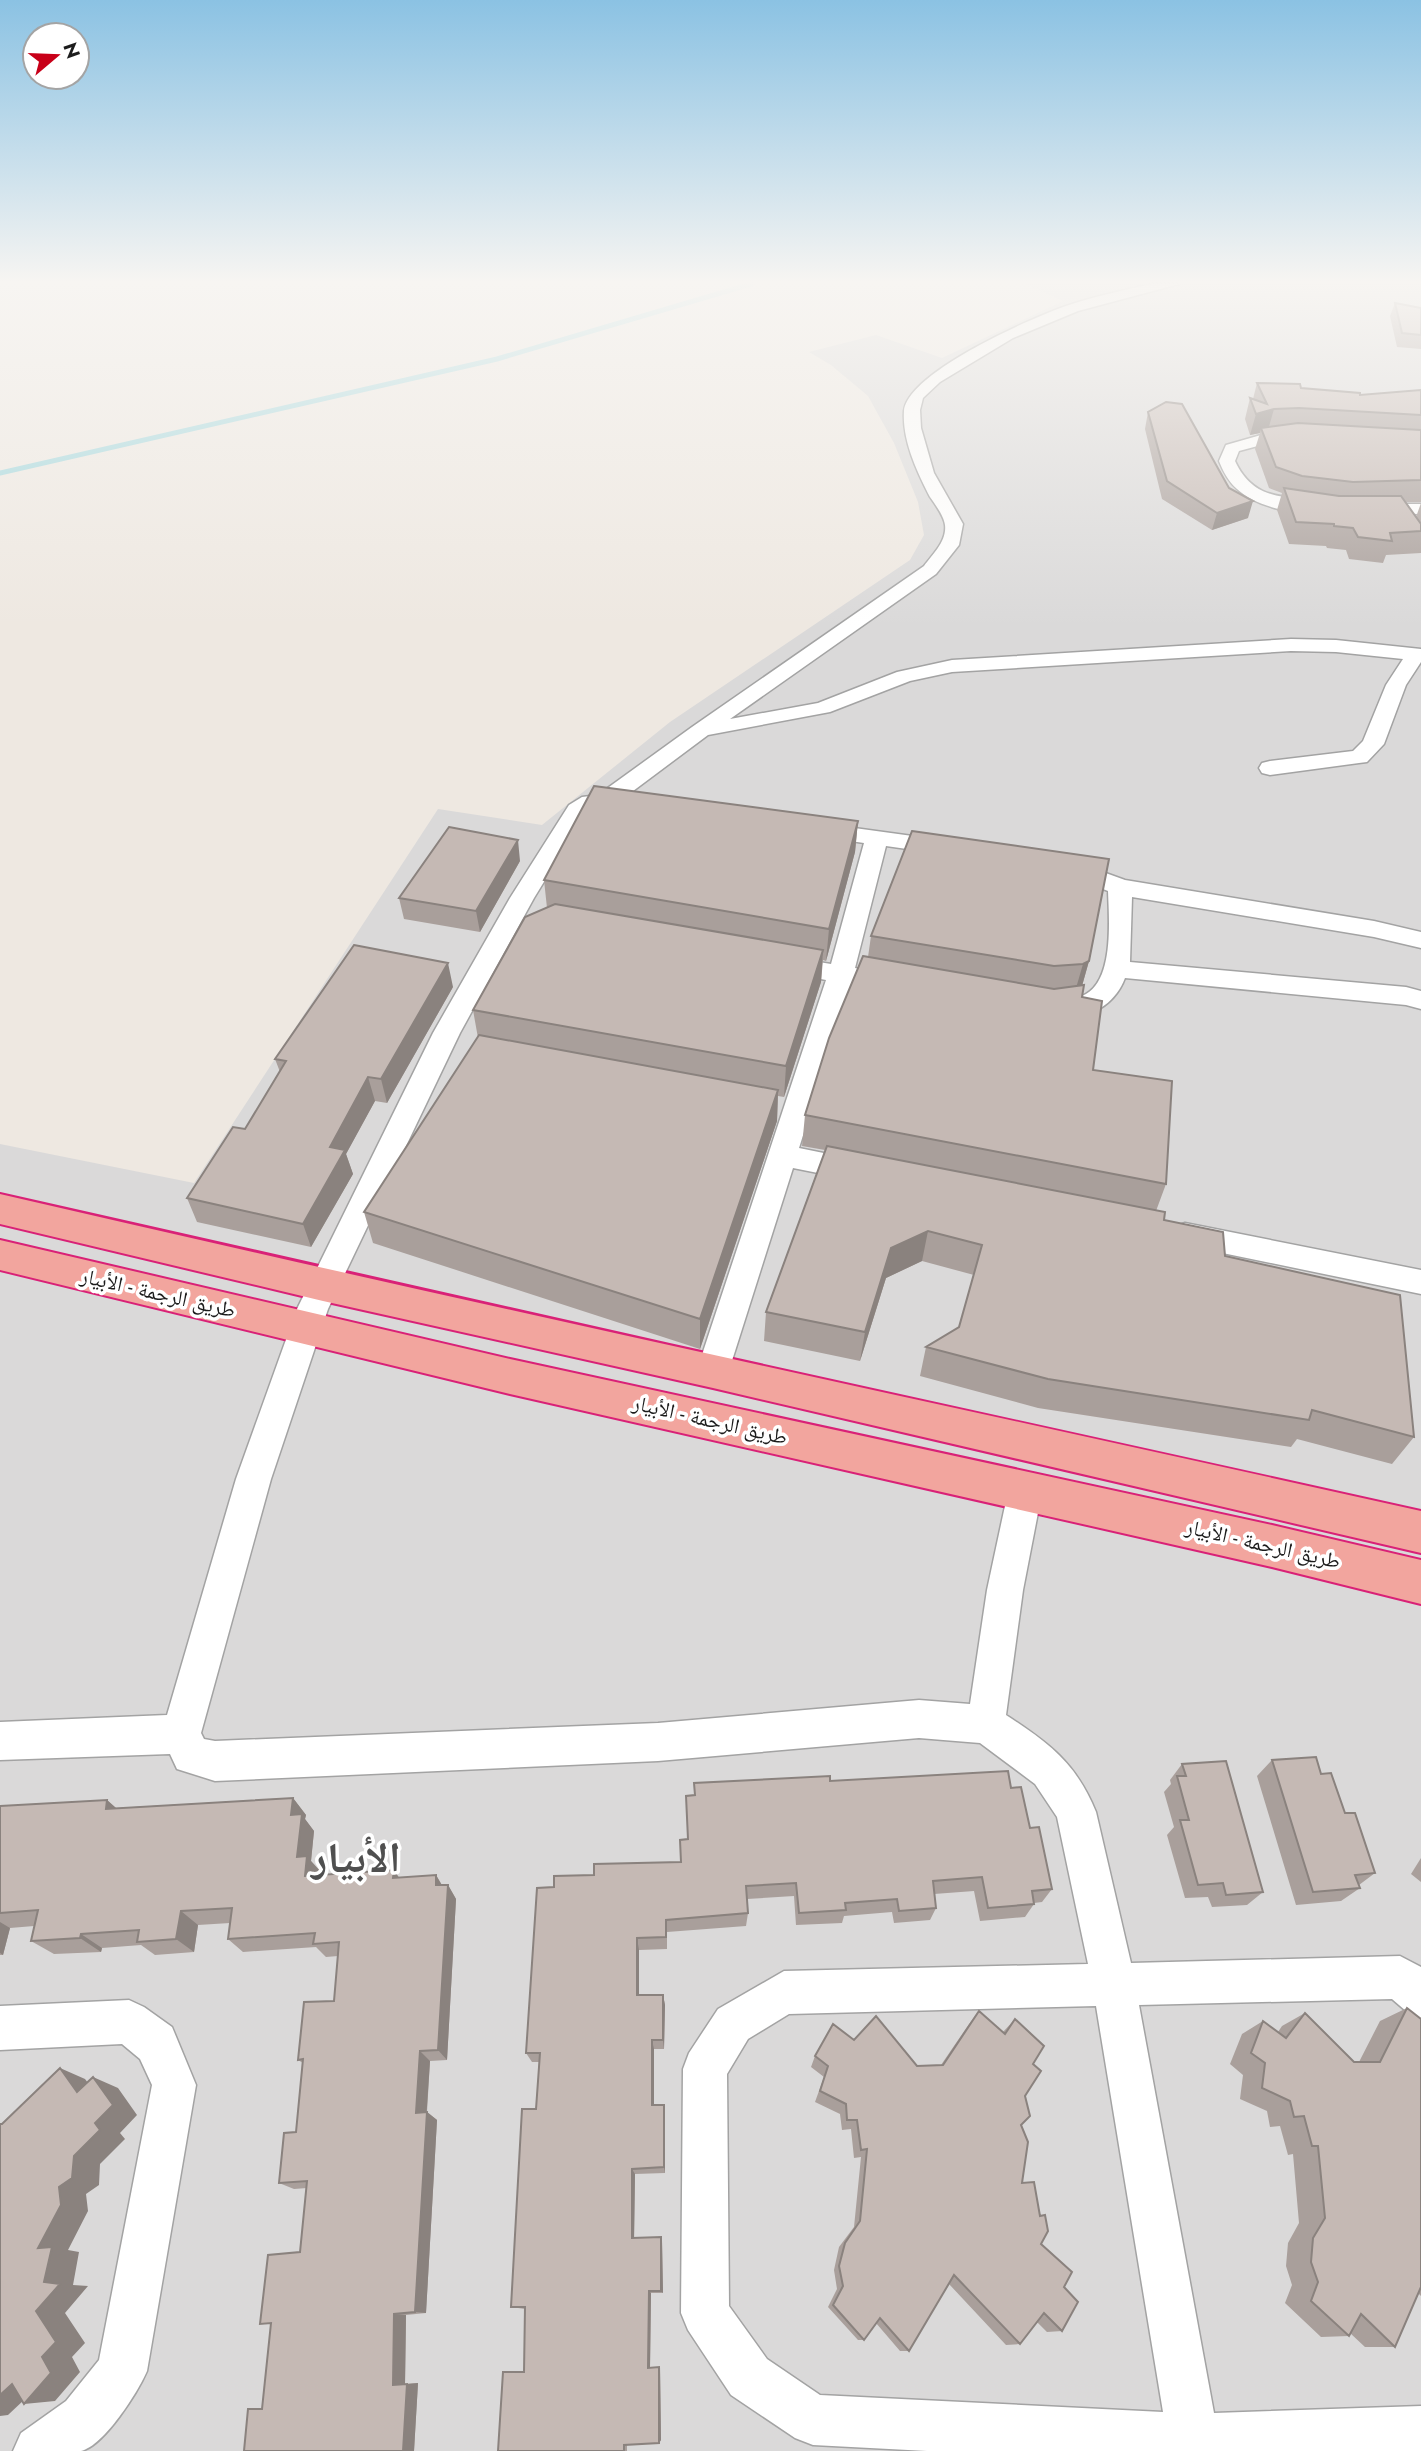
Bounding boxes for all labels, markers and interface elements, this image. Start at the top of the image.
north arrow [21,21,91,91]
text: N [56,39,87,62]
street label: طريق الرجمة - الأبيار [76,1260,239,1325]
street label: طريق الرجمة - الأبيار [628,1387,791,1452]
street label: طريق الرجمة - الأبيار [1181,1511,1344,1576]
district label: الأبيار [309,1827,401,1888]

